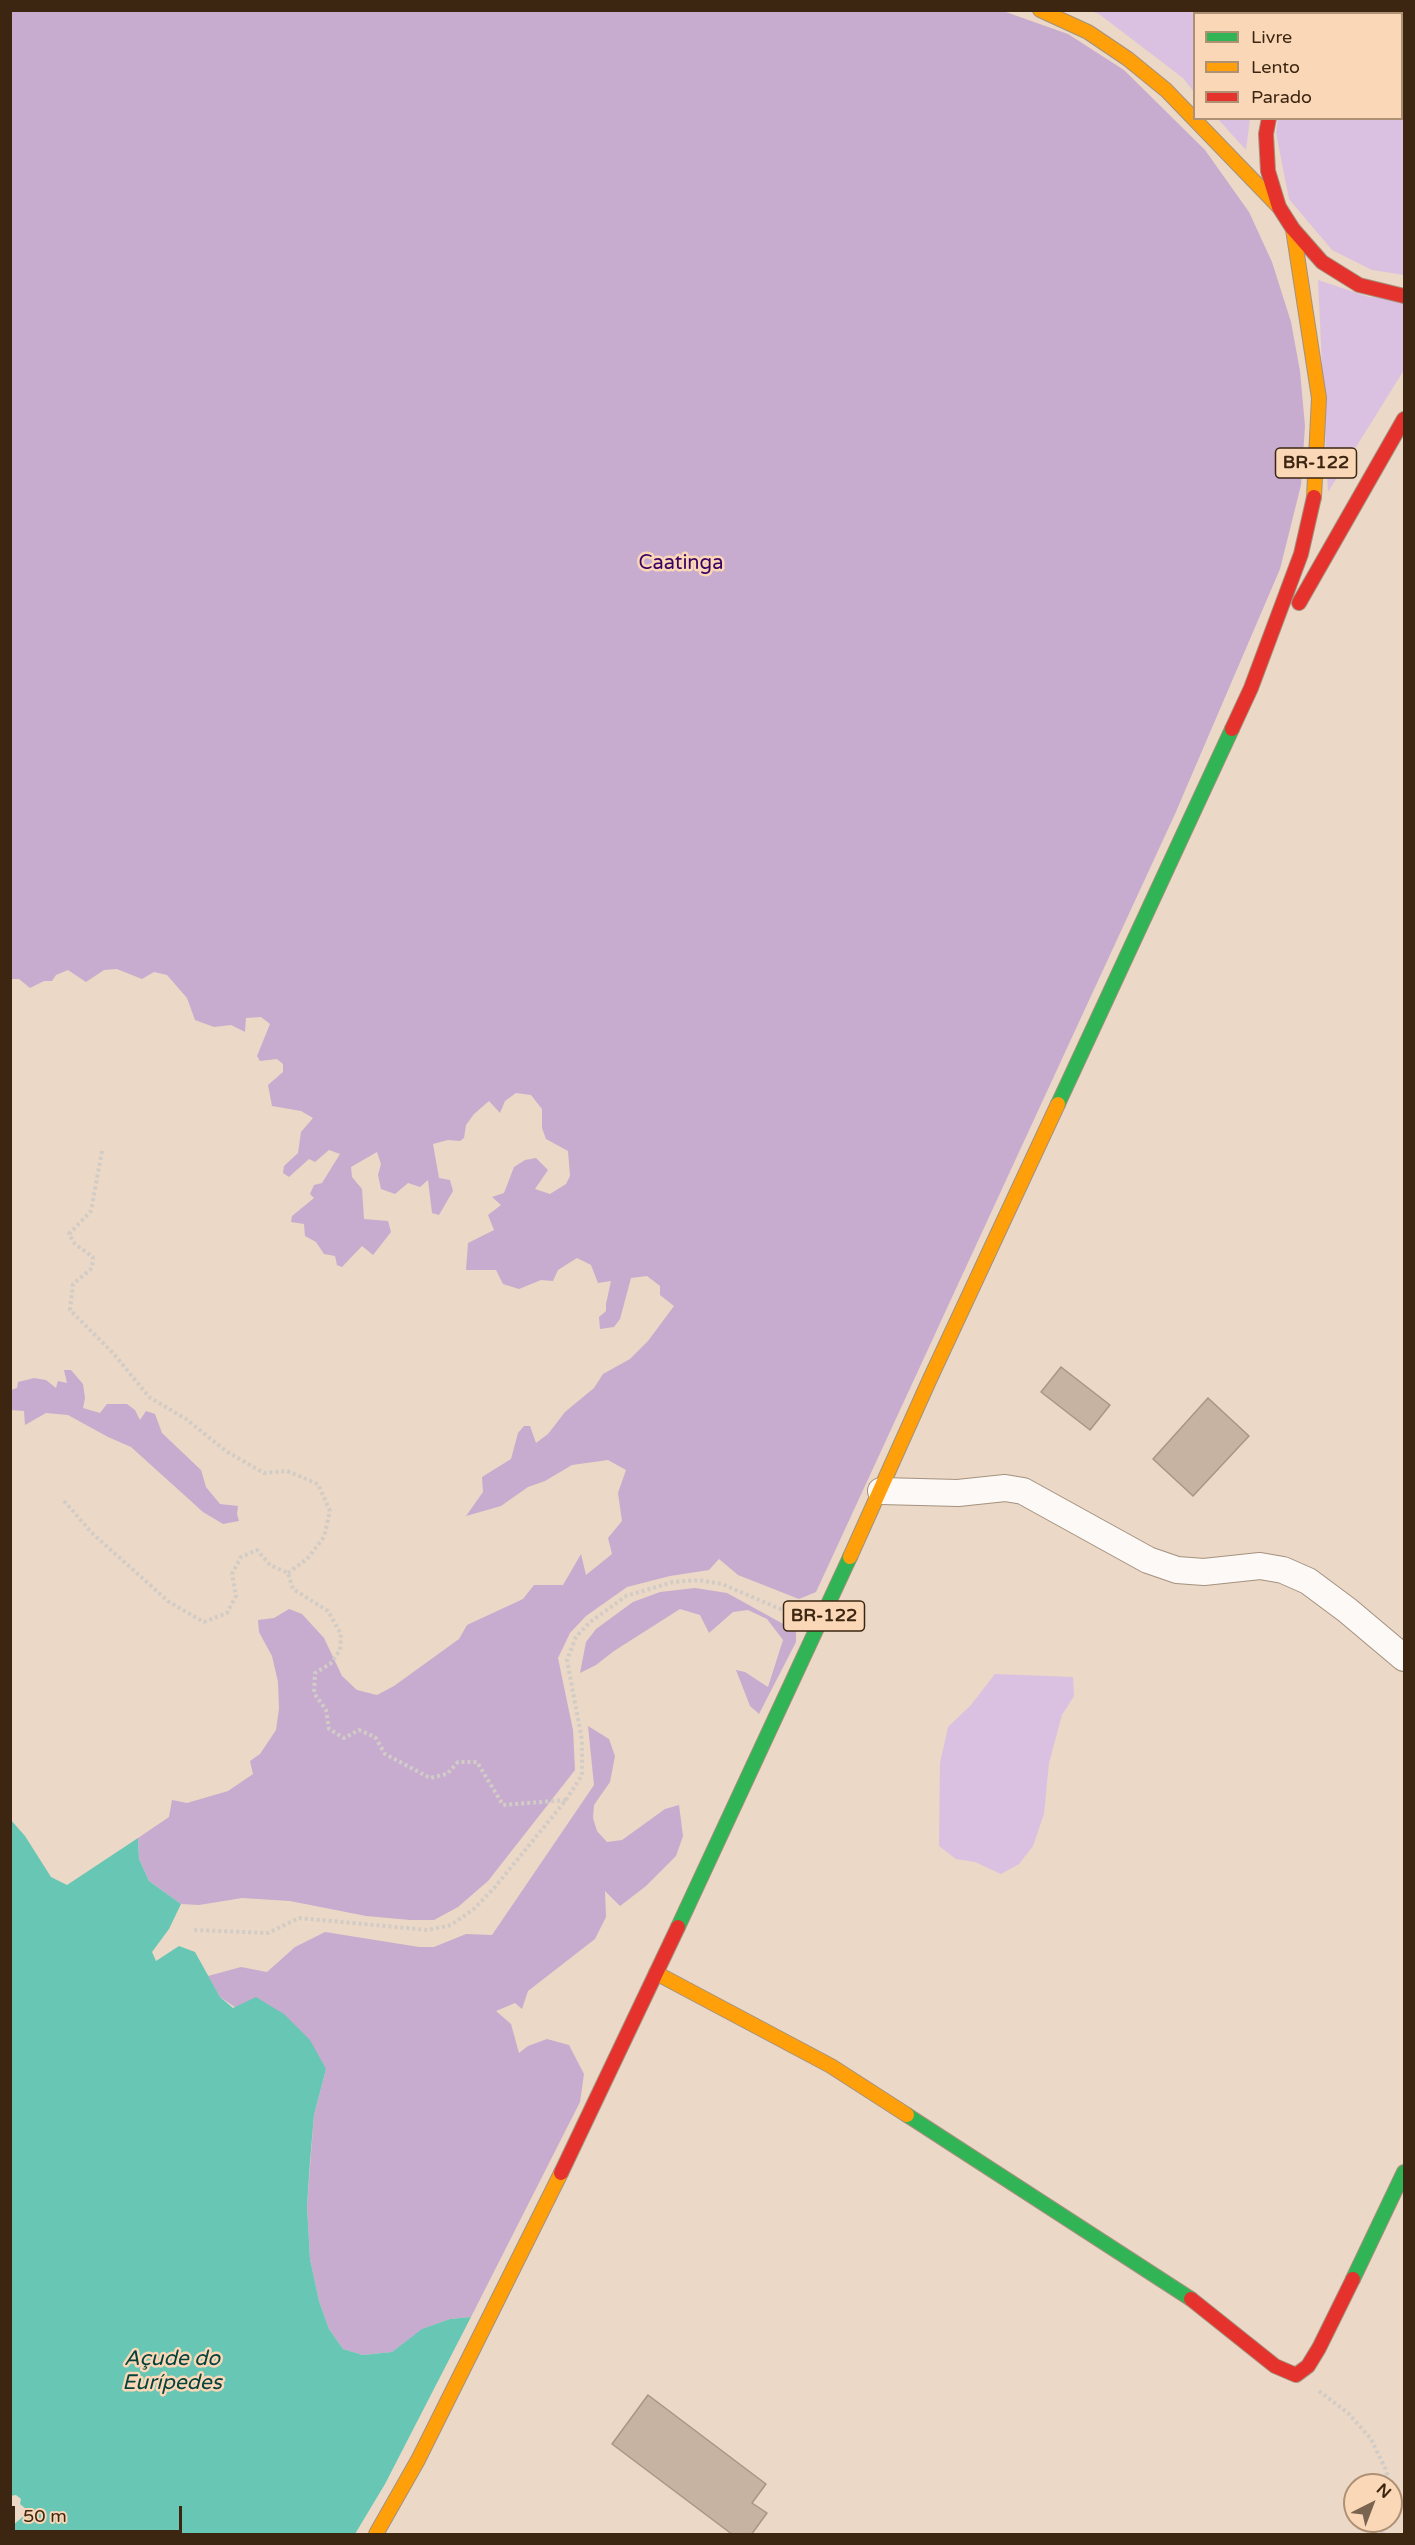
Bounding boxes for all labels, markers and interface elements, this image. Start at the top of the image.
legend [1193,12,1403,120]
text: Livre [1251,26,1292,48]
text: Lento [1251,56,1300,78]
text: Parado [1251,86,1312,108]
road number: BR-122 [1276,448,1356,478]
park label: Caatinga [639,552,723,576]
road number: BR-122 [784,1601,864,1631]
water label: Açude do Eurípedes [122,2346,222,2396]
north arrow [1343,2473,1403,2533]
text: N [1372,2479,1395,2503]
scale bar [15,2494,184,2532]
text: 50 m [23,2505,67,2527]

